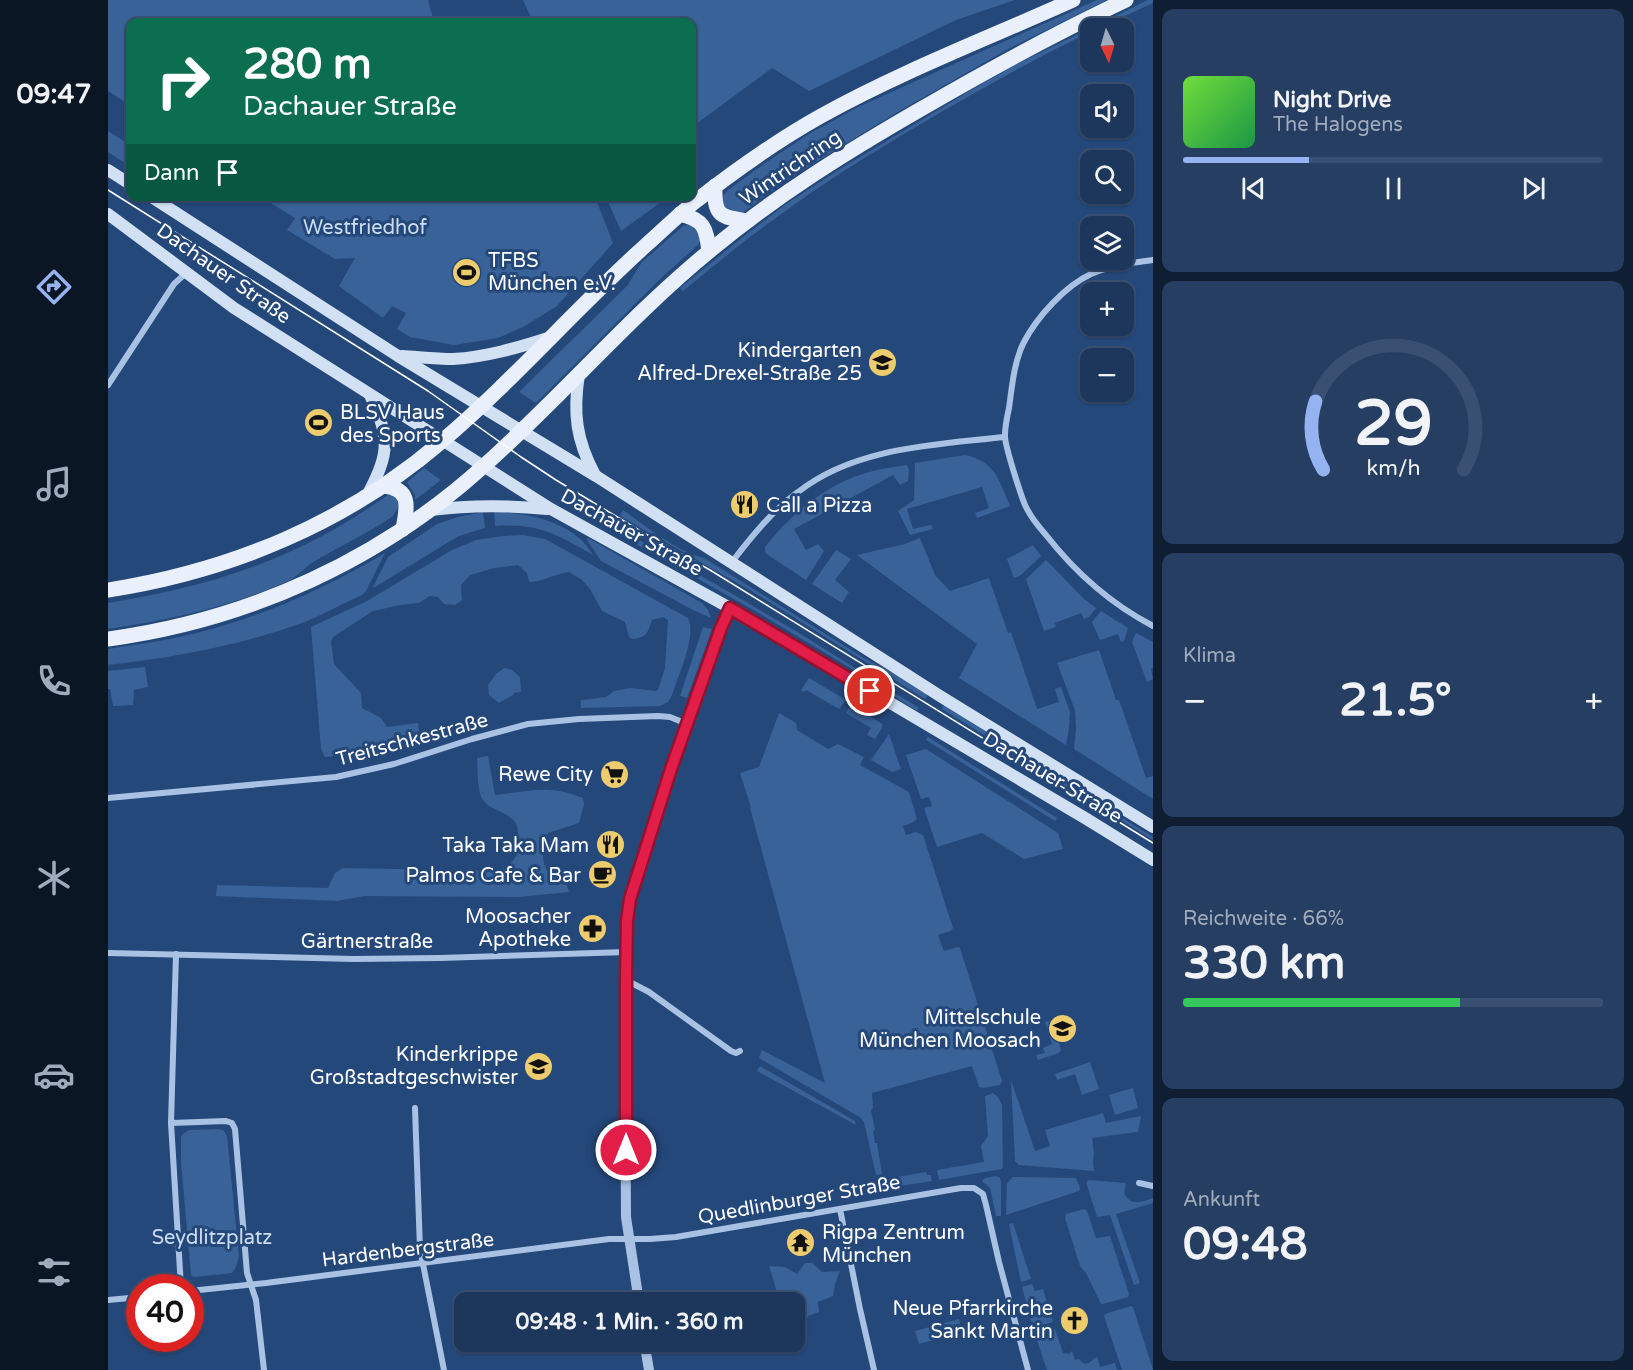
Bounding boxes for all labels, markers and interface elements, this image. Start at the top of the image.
north arrow [1080,18,1134,72]
map controls [1080,18,1134,402]
text: 280 m [243,39,372,90]
icon: right [144,42,222,120]
text: 09:47 [17,78,91,111]
button: sound [1080,84,1134,138]
text: Night Drive [1273,87,1391,113]
text: Dachauer Straße [243,90,457,123]
text: The Halogens [1273,113,1403,137]
street label: Wintrichring [735,125,846,211]
button: search [1080,150,1134,204]
icon: arrive [211,156,244,189]
text: Dann [144,160,199,186]
icon: previous [1237,172,1270,205]
icon: pause [1377,172,1410,205]
icon: next [1517,172,1550,205]
park label: Westfriedhof [303,216,427,240]
button: layers [1080,216,1134,270]
street label: Dachauer Straße [152,219,295,329]
place label: TFBS München e.V. [488,249,616,296]
sports icon: TFBS München e.V. [451,256,483,288]
icon: directions [33,266,75,308]
button: + [1080,282,1134,336]
place label: Kindergarten Alfred-Drexel-Straße 25 [637,339,862,386]
school or university icon: Kindergarten Alfred-Drexel-Straße 25 [867,346,899,378]
button: − [1080,348,1134,402]
text: 29 [1354,387,1432,462]
place label: BLSV Haus des Sports [340,401,445,448]
sports icon: BLSV Haus des Sports [303,407,335,439]
text: km/h [1366,455,1420,481]
icon: music [33,463,75,505]
street label: Dachauer Straße [556,484,707,582]
restaurant icon: Call a Pizza [729,489,761,521]
place label: Call a Pizza [766,494,872,518]
text: Klima [1183,644,1236,668]
icon: phone [33,660,75,702]
pin [844,665,895,716]
icon: arrive [853,674,886,707]
text: 21.5° [1339,674,1452,728]
text: − [1183,682,1207,721]
text: + [1584,682,1603,721]
street label: Treitschkestraße [334,708,491,772]
street label: Dachauer Straße [978,727,1127,829]
supermarket icon: Rewe City [598,758,630,790]
place label: Rewe City [498,763,593,787]
restaurant icon: Taka Taka Mam [594,829,626,861]
place label: Taka Taka Mam [442,834,589,858]
icon: climate [33,857,75,899]
cafe icon: Palmos Cafe & Bar [586,859,618,891]
place label: Palmos Cafe & Bar [405,864,581,888]
place label: Moosacher Apotheke [465,905,571,952]
text: Reichweite · 66% [1183,907,1344,931]
pharmacy icon: Moosacher Apotheke [576,912,608,944]
street label: Gärtnerstraße [301,930,433,954]
text: 330 km [1183,937,1345,991]
place label: Mittelschule München Moosach [859,1006,1041,1053]
school or university icon: Mittelschule München Moosach [1046,1012,1078,1044]
place label: Kinderkrippe Großstadtgeschwister [310,1043,518,1090]
school or university icon: Kinderkrippe Großstadtgeschwister [523,1050,555,1082]
icon: car [33,1054,75,1096]
position arrow [594,1118,658,1182]
street label: Quedlinburger Straße [696,1170,902,1230]
text: Ankunft [1183,1188,1260,1212]
text: 09:48 [1183,1218,1308,1272]
place label: Rigpa Zentrum München [822,1221,965,1268]
park label: Seydlitzplatz [152,1226,272,1250]
temple icon: Rigpa Zentrum München [785,1227,817,1259]
street label: Hardenbergstraße [321,1228,496,1272]
icon: filters [33,1251,75,1293]
speed limit sign: 40 [126,1274,204,1352]
place label: Neue Pfarrkirche Sankt Martin [892,1297,1053,1344]
church icon: Neue Pfarrkirche Sankt Martin [1058,1304,1090,1336]
text: 09:48 · 1 Min. · 360 m [516,1309,743,1335]

